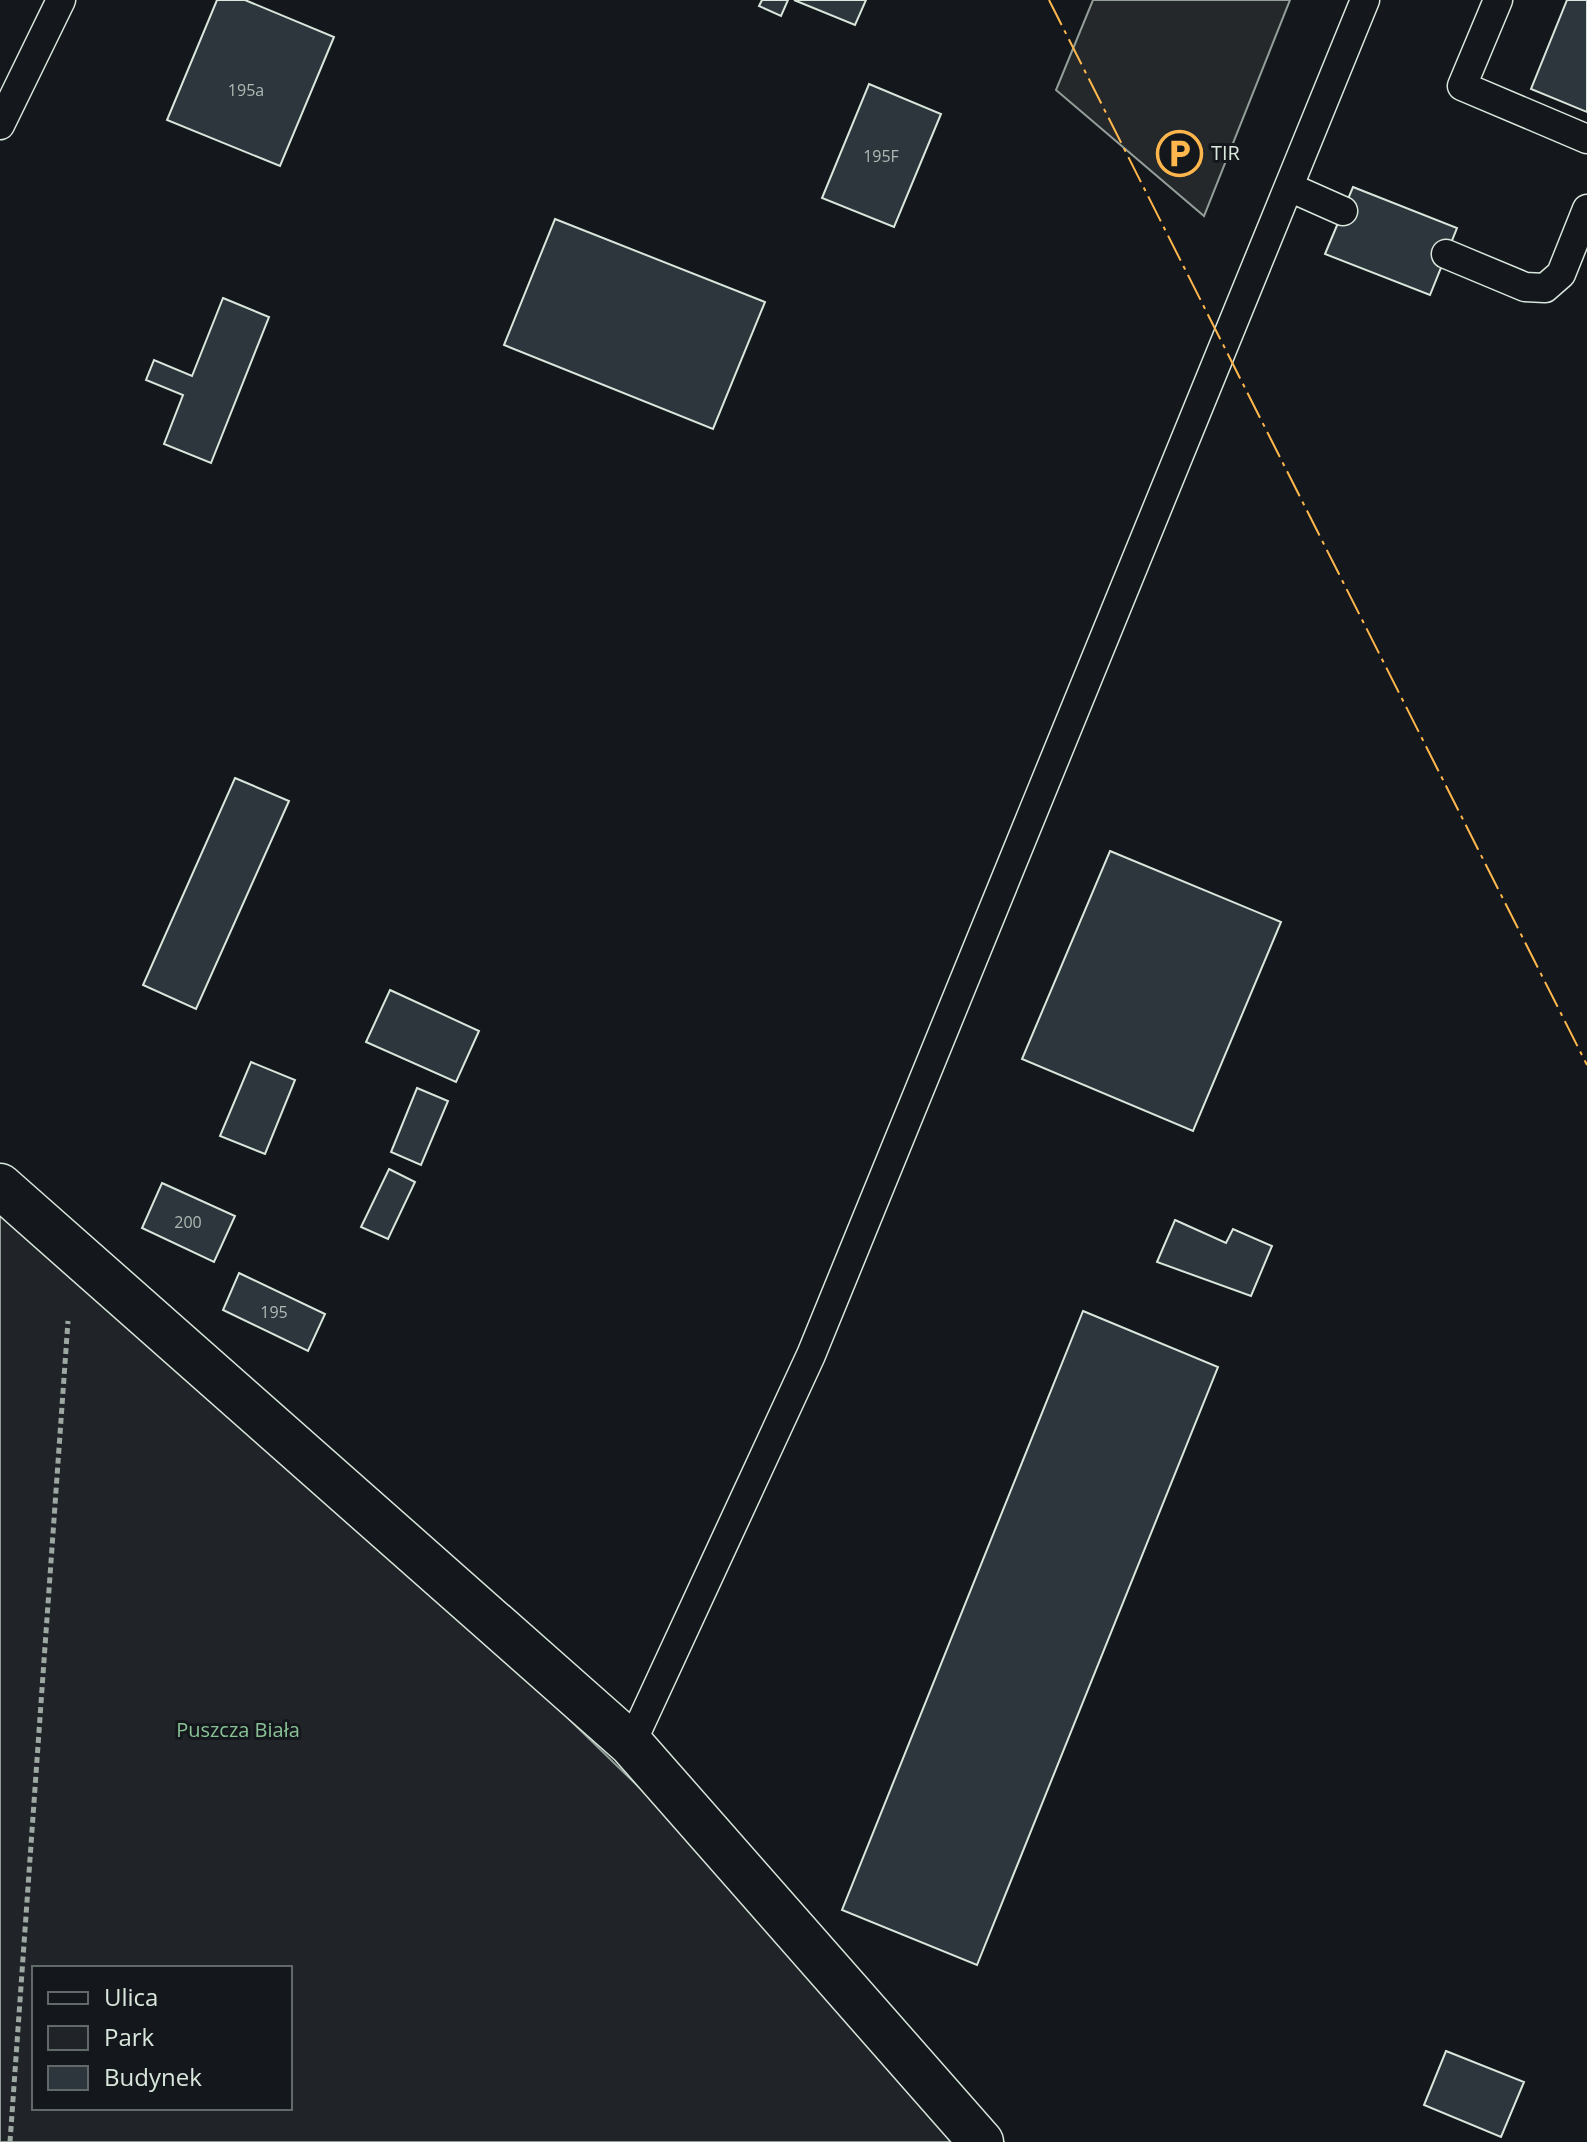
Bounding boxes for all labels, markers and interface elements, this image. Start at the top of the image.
house number: 195a [228,79,264,101]
parking icon: TIR [1156,129,1204,177]
place label: TIR [1211,139,1241,166]
house number: 195F [863,145,899,167]
house number: 200 [174,1211,202,1233]
house number: 195 [260,1301,288,1323]
park label: Puszcza Biała [176,1716,300,1743]
legend [32,1966,292,2110]
text: Ulica [104,1980,158,2013]
text: Park [104,2020,155,2053]
text: Budynek [104,2060,202,2093]

